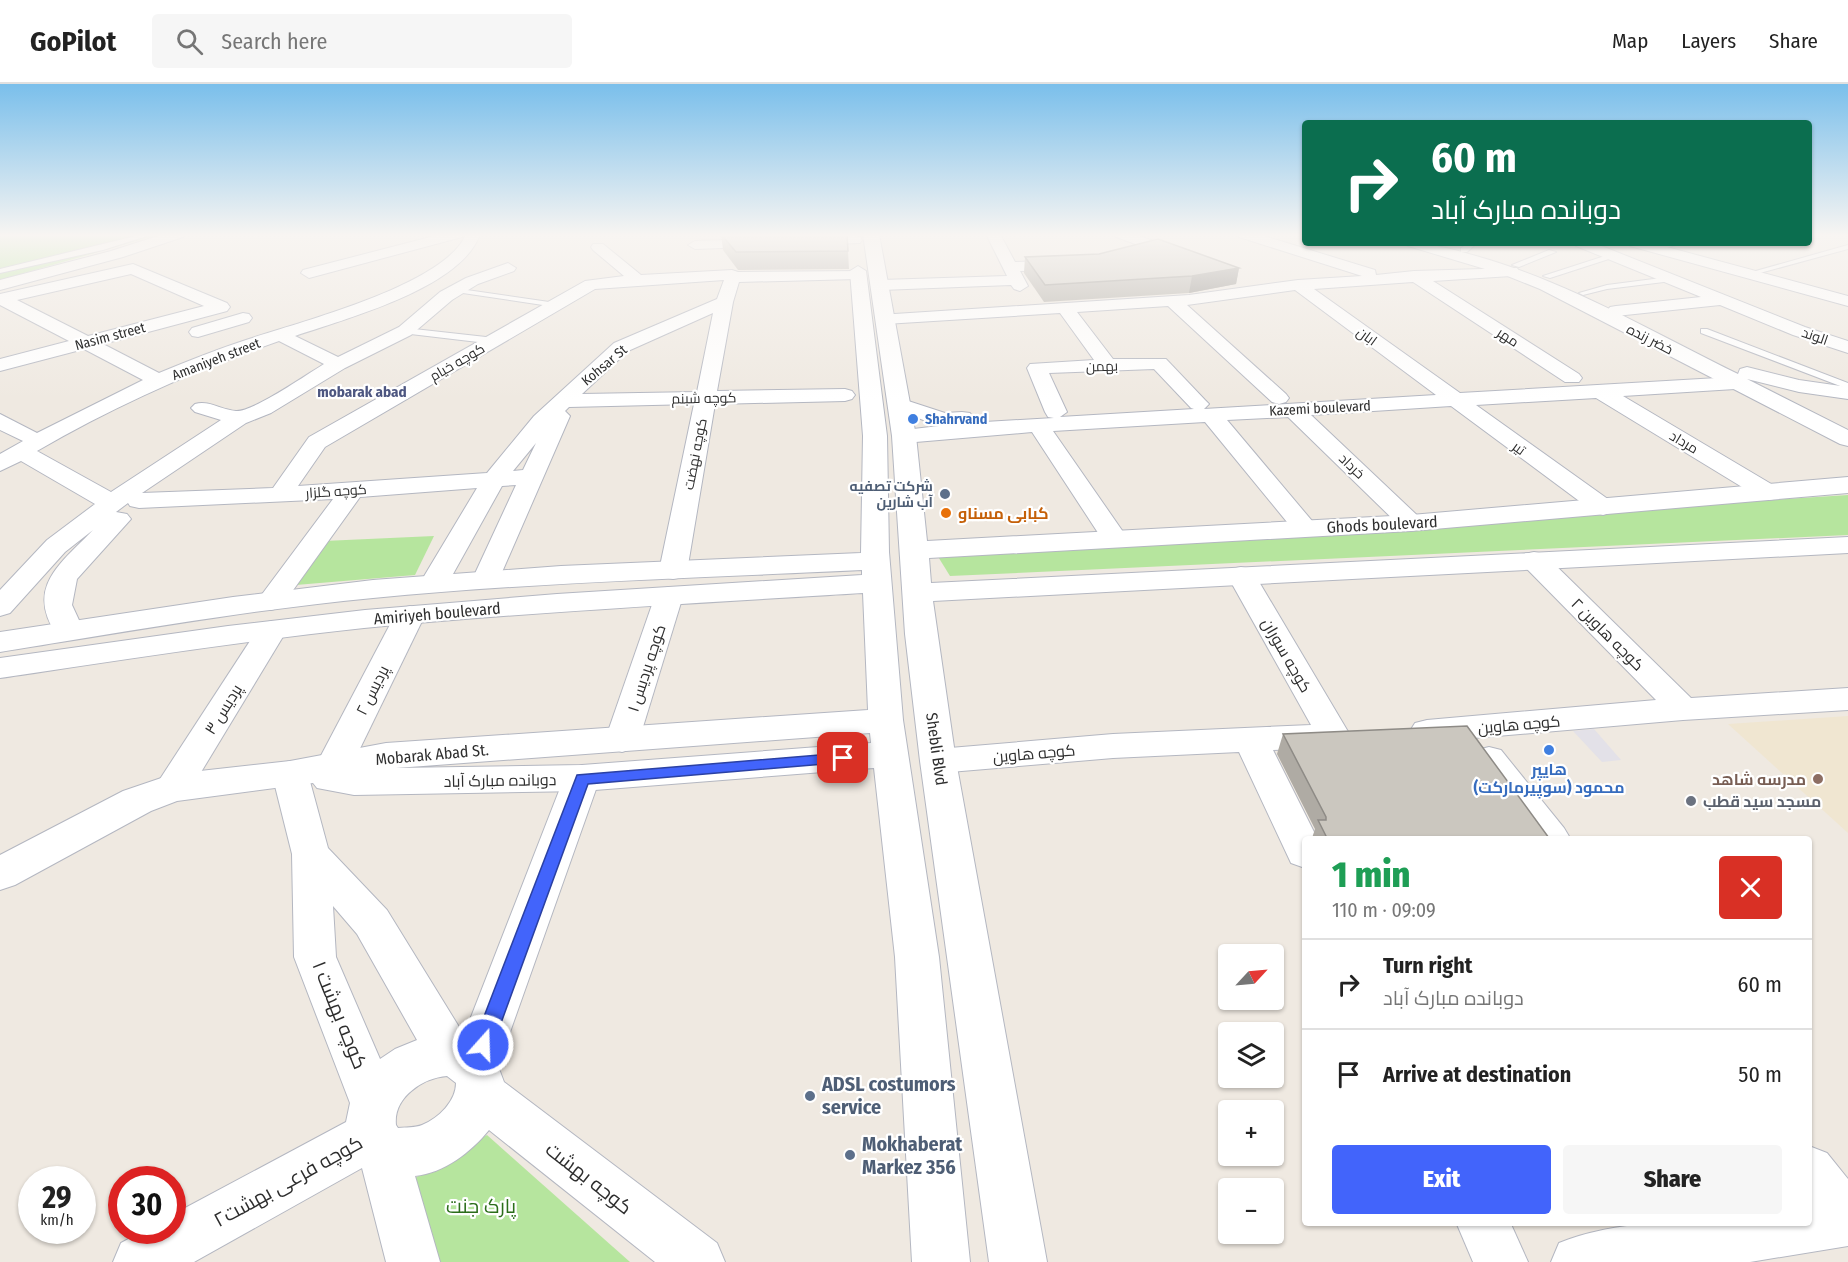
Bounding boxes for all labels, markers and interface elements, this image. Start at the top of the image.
search box [152,14,572,68]
text: GoPilot [30,25,116,58]
icon: search [173,25,206,58]
text: Search here [221,28,327,55]
text: Map [1612,28,1648,54]
text: Layers [1681,28,1736,54]
text: Share [1769,28,1818,54]
text: 60 m [1431,133,1517,183]
icon: right [1332,144,1410,222]
text: دوبانده مبارک آباد [1431,194,1621,226]
street label: Nasim street [73,319,148,354]
street label: خضر زنده [1624,321,1676,358]
street label: ابان [1353,323,1380,349]
street label: مهر [1493,324,1522,351]
street label: الوند [1799,324,1830,349]
street label: Amaniyeh street [170,335,263,384]
street label: کوچه خیام [427,340,488,386]
street label: Kohsar St [578,341,631,389]
street label: بهمن [1086,357,1118,376]
district label: mobarak abad [317,383,407,401]
street label: کوچه شبنم [671,389,737,409]
street label: Kazemi boulevard [1269,397,1371,420]
place label: Shahrvand [925,411,987,428]
marker: Shahrvand [906,412,920,426]
street label: کوچه نهضت [680,417,712,491]
street label: مرداد [1666,427,1701,458]
street label: تیر [1508,437,1529,459]
street label: خرداد [1335,450,1368,483]
place label: شرکت تصفیه آب شارین [850,478,934,511]
street label: کوچه گلزار [304,481,367,503]
marker: شرکت تصفیه آب شارین [938,487,952,501]
place label: کبابی مسناو [958,504,1049,523]
marker: کبابی مسناو [939,506,953,520]
street label: Ghods boulevard [1326,512,1438,537]
street label: کوچه هاوین ۲ [1566,594,1648,676]
street label: Amiriyeh boulevard [373,598,501,629]
street label: کوچه سوران [1256,615,1315,697]
street label: کوچه پردیس ۱ [623,622,671,715]
street label: پردیس ۲ [352,662,395,719]
street label: پردیس ۳ [201,680,248,739]
street label: Shebli Blvd [922,711,951,787]
street label: کوچه هاوین [1477,711,1561,740]
pin [817,732,868,783]
street label: Mobarak Abad St. [375,740,490,769]
street label: کوچه هاوین [992,740,1076,769]
icon: arrive [826,741,859,774]
marker: هایپر (سوپیرمارکت) محمود [1542,743,1556,757]
place label: هایپر (سوپیرمارکت) محمود [1473,760,1625,799]
street label: دوبانده مبارک آباد [444,770,556,791]
place label: مدرسه شاهد [1712,770,1806,789]
marker: مدرسه شاهد [1811,772,1825,786]
place label: مسجد سید قطب [1703,792,1821,811]
marker: مسجد سید قطب [1684,794,1698,808]
text: 1 min [1332,853,1410,897]
button: close [1719,856,1782,919]
text: 110 m · 09:09 [1332,898,1436,922]
north arrow [1218,944,1284,1010]
map controls [1218,944,1284,1244]
text: Turn right [1383,952,1472,979]
street label: کوچه بهشت ۱ [307,957,373,1073]
icon: right [1332,968,1365,1001]
text: 60 m [1738,971,1782,998]
text: دوبانده مبارک آباد [1383,986,1524,1010]
position arrow [451,1013,515,1077]
button: layers [1218,1022,1284,1088]
icon: arrive [1332,1058,1365,1091]
text: Arrive at destination [1383,1061,1571,1088]
text: 50 m [1738,1061,1782,1088]
place label: ADSL costumors service [821,1072,956,1119]
marker: ADSL costumors service [803,1089,817,1103]
button: + [1218,1100,1284,1166]
street label: کوچه فرعی بهشت۲ [209,1130,367,1233]
place label: Mokhaberat Markez 356 [862,1132,963,1179]
street label: کوچه بهشت [540,1137,637,1220]
button: Exit [1332,1145,1551,1214]
button: Share [1563,1145,1782,1214]
marker: Mokhaberat Markez 356 [843,1148,857,1162]
speed limit sign: 30 [108,1166,186,1244]
button: − [1218,1178,1284,1244]
text: 29 [42,1180,72,1216]
park label: پارک جنت [446,1194,517,1219]
text: km/h [40,1211,74,1229]

